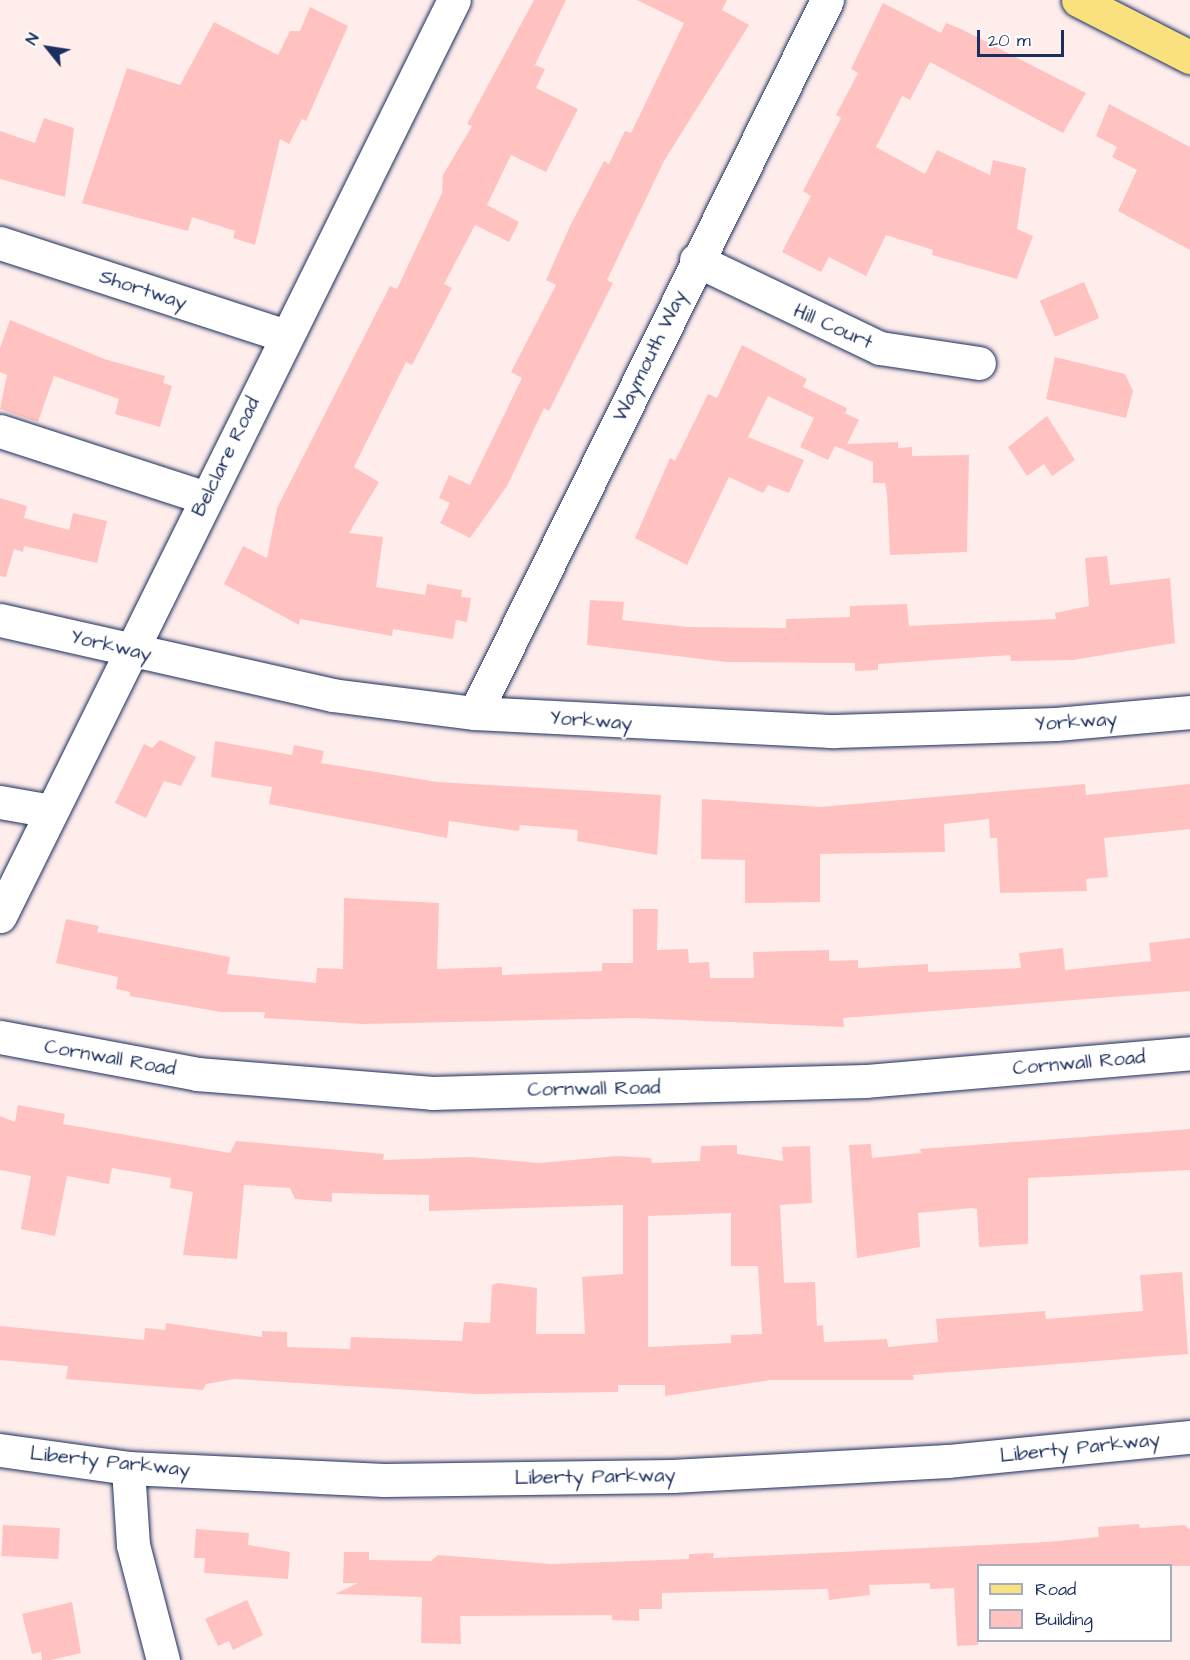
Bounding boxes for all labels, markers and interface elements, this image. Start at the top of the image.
north arrow [18,18,78,78]
scale bar [980,18,1067,56]
text: 20 m [988,28,1031,53]
text: N [20,29,44,49]
street label: Shortway [96,265,190,315]
street label: Waymouth Way [608,287,692,425]
street label: Hill Court [790,299,876,355]
street label: Belclare Road [187,393,265,521]
street label: Yorkway [68,625,154,667]
street label: Yorkway [549,706,633,736]
street label: Yorkway [1034,707,1118,737]
street label: Cornwall Road [42,1035,178,1081]
street label: Cornwall Road [1012,1045,1146,1081]
street label: Cornwall Road [527,1076,661,1102]
street label: Liberty Parkway [999,1428,1161,1468]
street label: Liberty Parkway [29,1442,191,1482]
street label: Liberty Parkway [515,1464,675,1490]
legend [977,1564,1172,1642]
text: Road [1035,1577,1076,1602]
text: Building [1035,1607,1093,1632]

